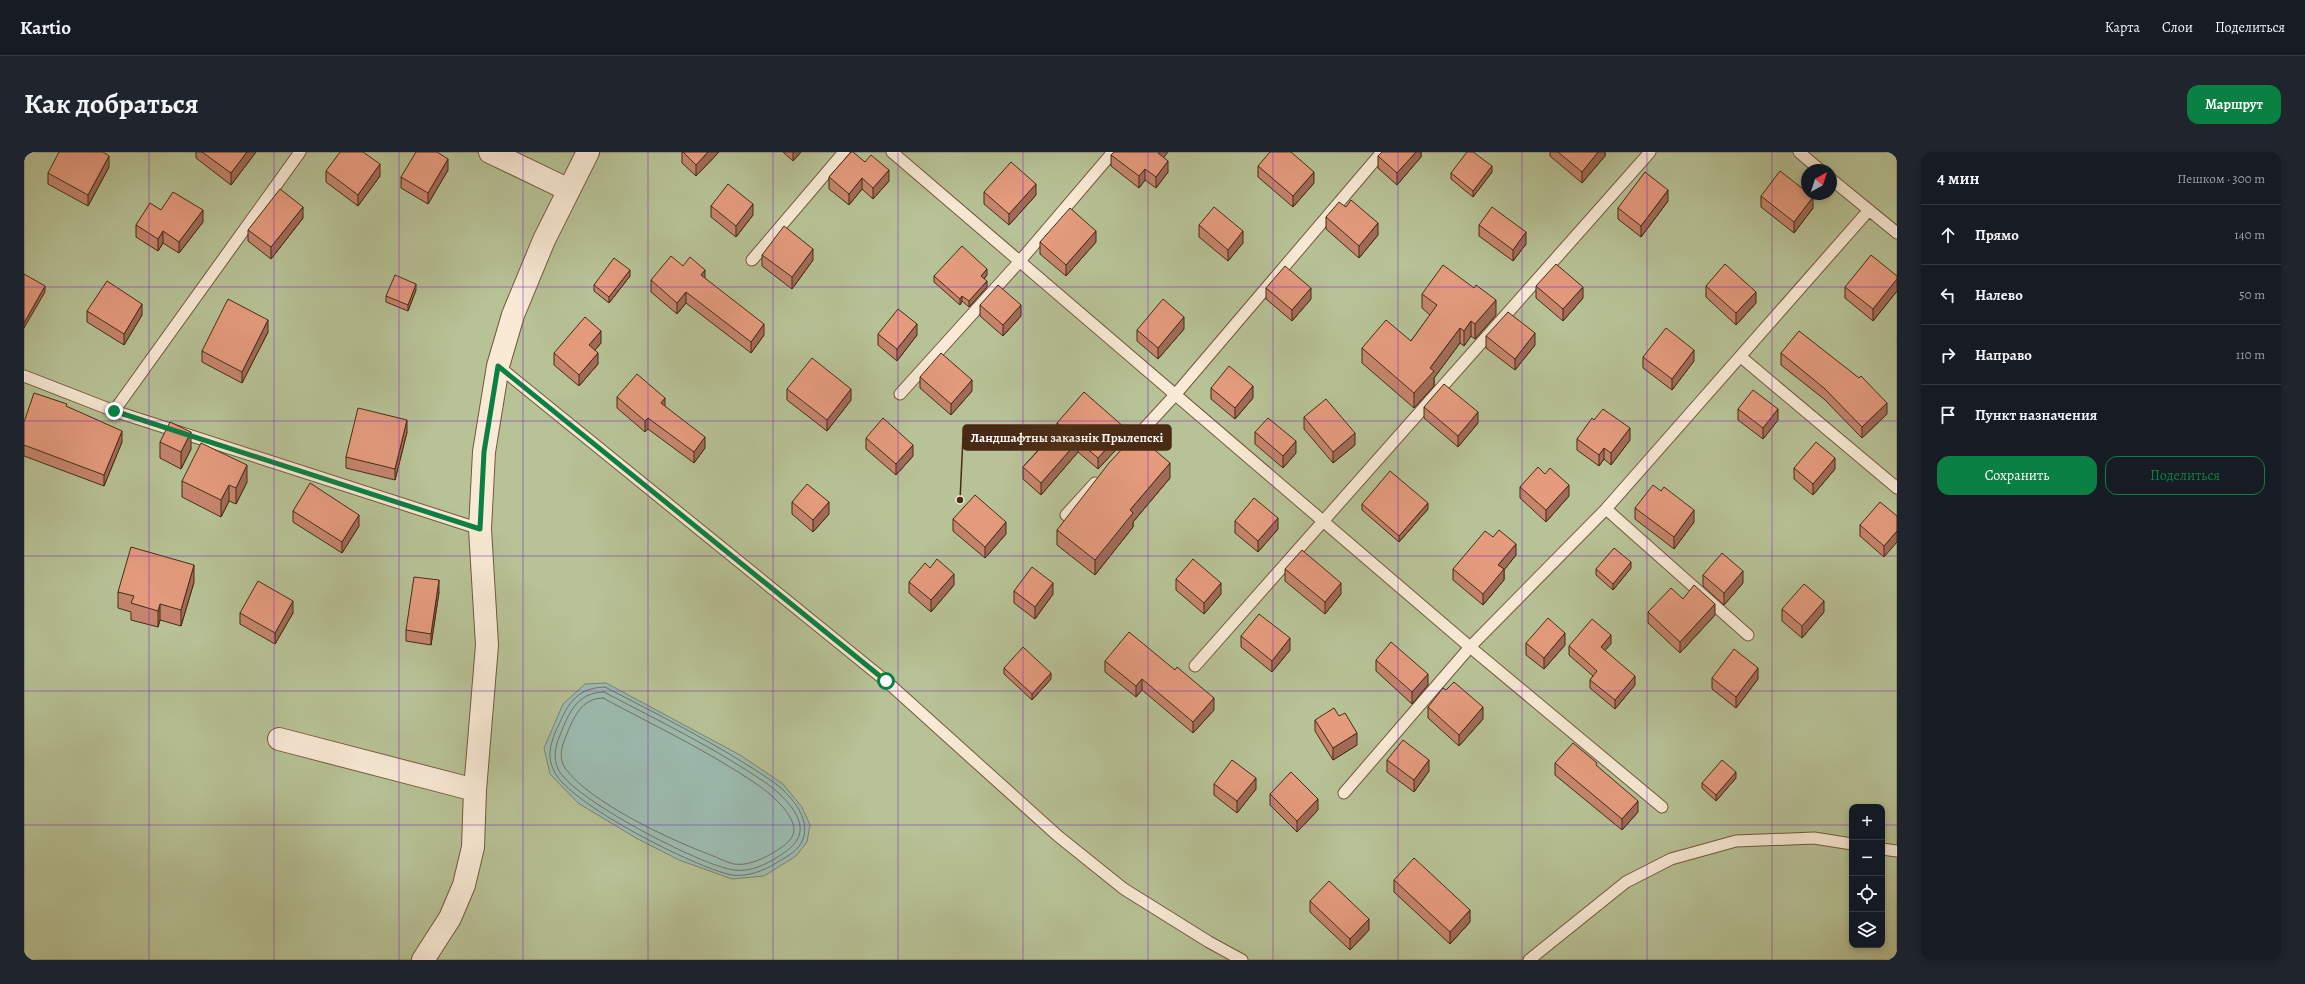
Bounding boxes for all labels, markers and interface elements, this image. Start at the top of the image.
text: Kartio [20,15,71,41]
text: Карта [2105,18,2140,37]
text: Слои [2162,18,2193,37]
text: Поделиться [2215,18,2285,37]
text: Как добраться [24,85,199,123]
button: Маршрут [2187,85,2281,124]
north arrow [1801,164,1837,200]
text: 4 мин [1937,167,1980,190]
text: Пешком · 300 m [2177,170,2265,187]
icon: ahead [1937,224,1959,246]
text: Прямо [1975,225,2019,245]
text: 140 m [2234,226,2265,243]
icon: left [1937,284,1959,306]
text: Налево [1975,285,2023,305]
text: 50 m [2239,286,2265,303]
icon: right [1937,344,1959,366]
text: Направо [1975,345,2032,365]
text: 110 m [2236,346,2265,363]
route end [105,402,123,420]
icon: arrive [1937,404,1959,426]
text: Пункт назначения [1975,405,2097,425]
callout: Ландшафтны заказнік Прылепскі [963,425,1171,450]
text: Ландшафтны заказнік Прылепскі [971,429,1164,446]
button: Сохранить [1937,456,2097,495]
button: Поделиться [2105,456,2265,495]
route start [877,672,895,690]
map controls [1849,804,1885,948]
button: + [1849,804,1885,840]
button: − [1849,840,1885,876]
button: locate [1849,876,1885,912]
button: layers [1849,912,1885,948]

